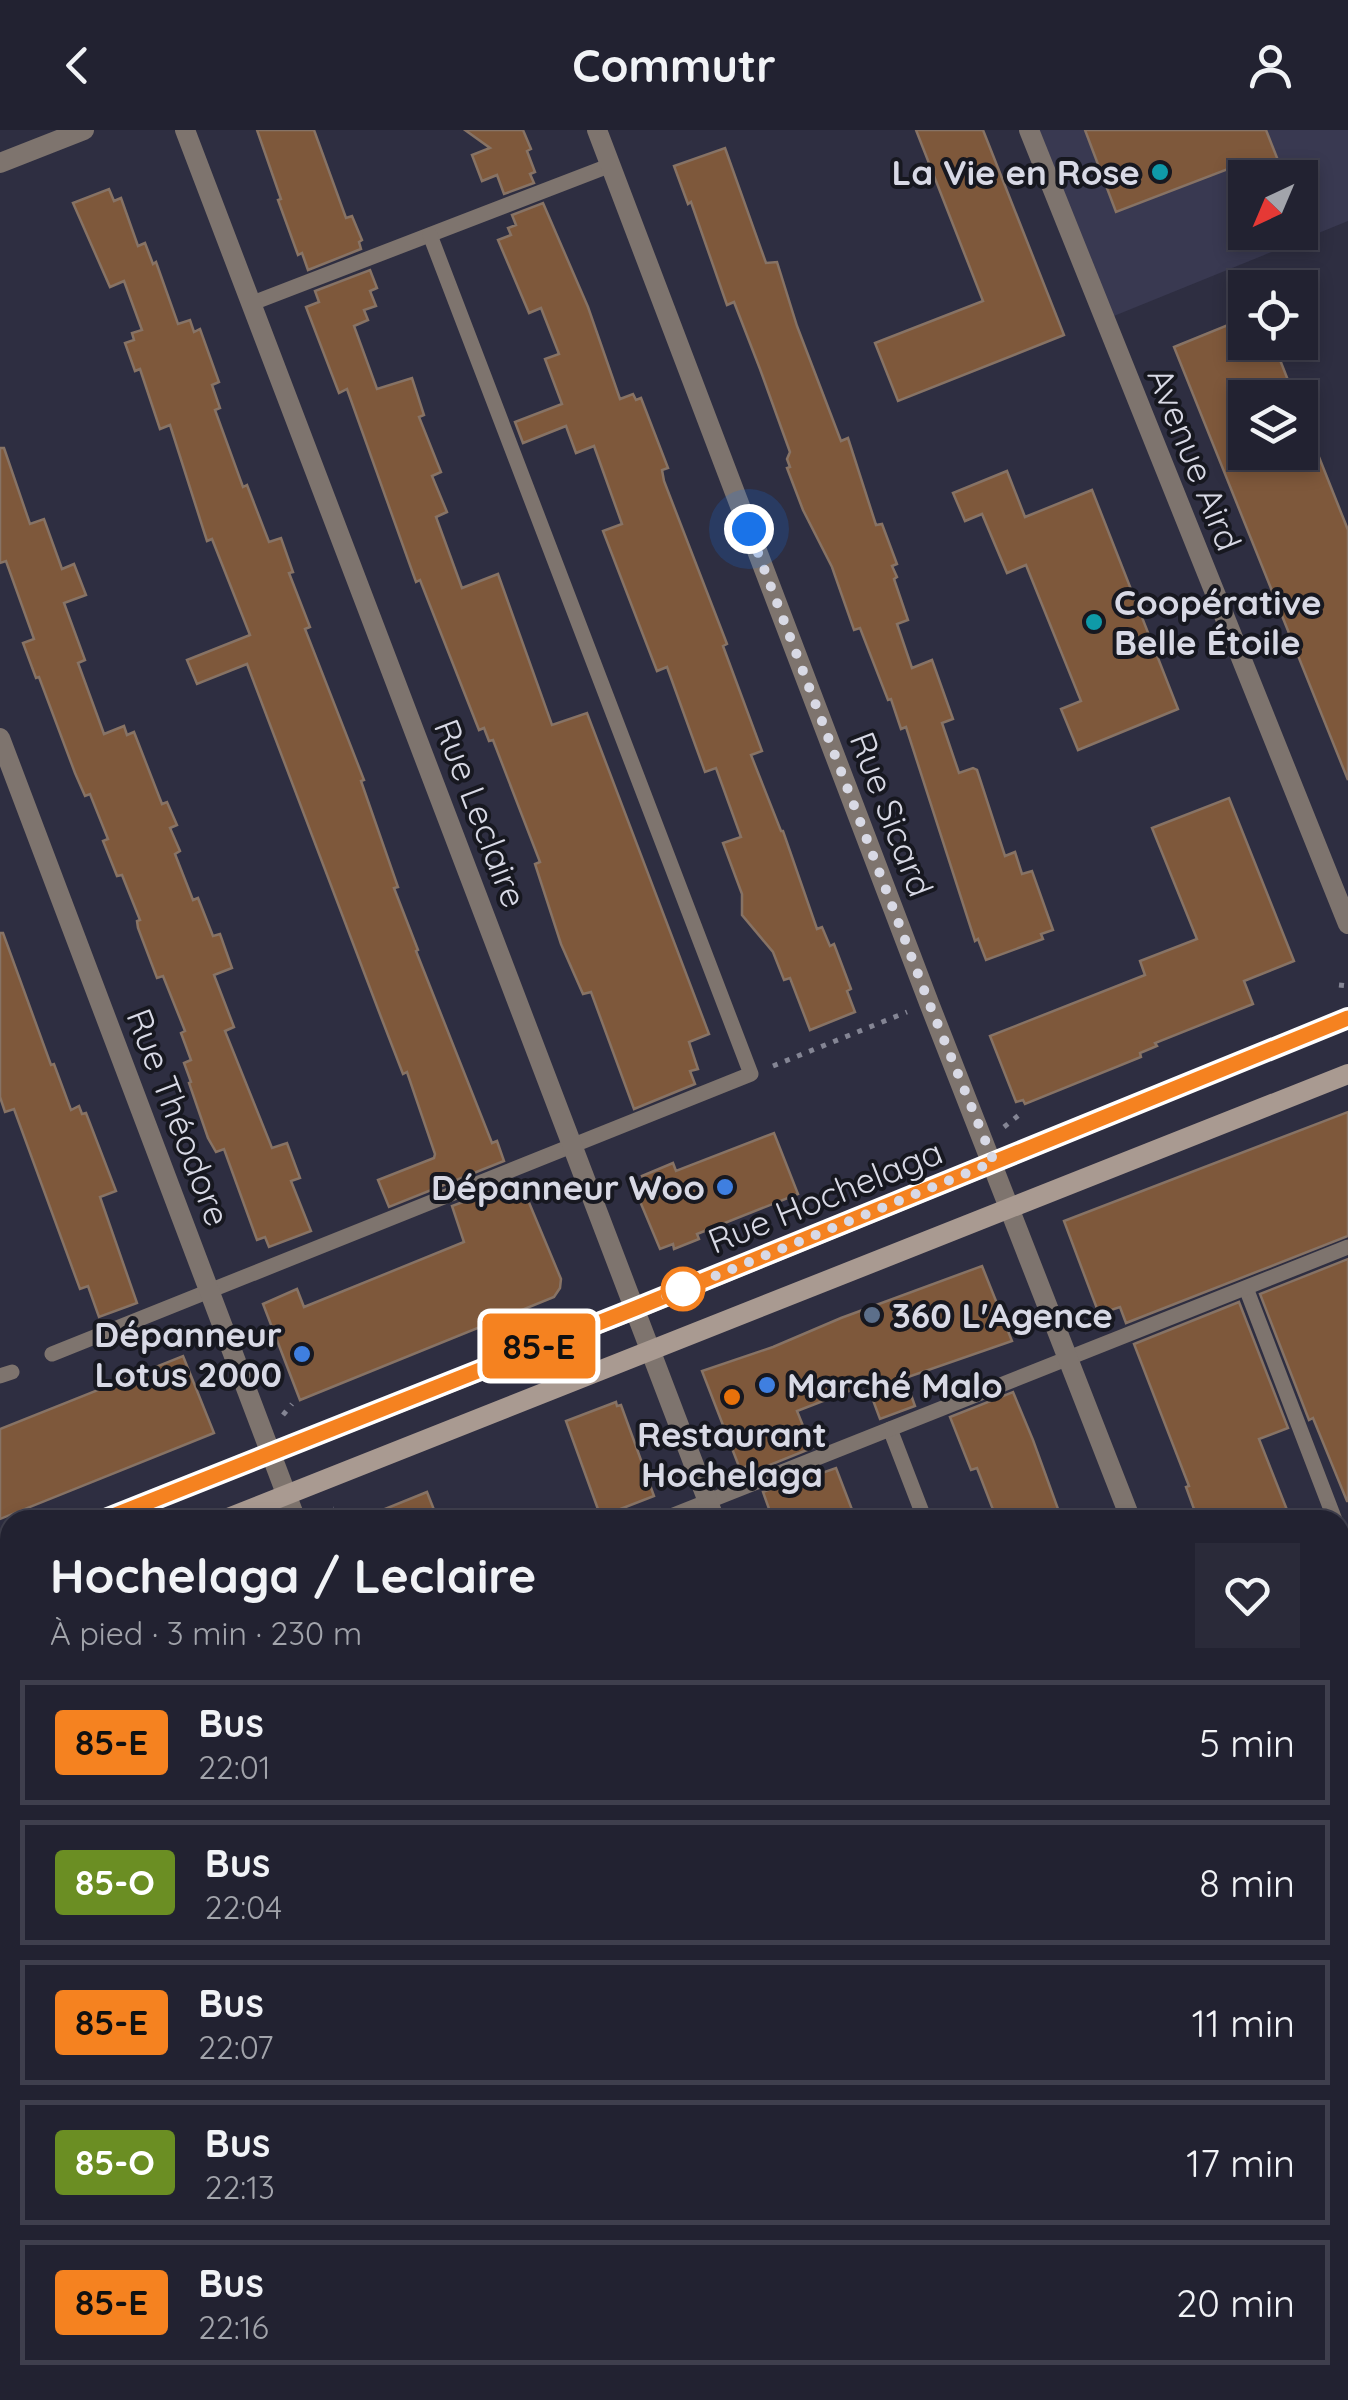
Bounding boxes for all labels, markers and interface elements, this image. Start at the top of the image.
text: Commutr [572,37,776,93]
icon: back [50,38,105,93]
icon: person [1243,38,1298,93]
place label: La Vie en Rose [892,150,1140,194]
north arrow [1228,160,1318,250]
map controls [1228,160,1318,470]
marker: La Vie en Rose [1149,161,1171,183]
button: locate [1228,270,1318,360]
street label: Avenue Aird [1138,361,1252,557]
button: layers [1228,380,1318,470]
your location [724,504,774,554]
place label: Coopérative Belle Étoile [1114,580,1322,664]
marker: Coopérative Belle Étoile [1083,611,1105,633]
street label: Rue Leclaire [425,713,537,913]
street label: Rue Sicard [841,725,943,903]
street label: Rue Théodore [117,1002,241,1232]
street label: Rue Hochelaga [702,1129,948,1263]
place label: Dépanneur Woo [431,1165,705,1209]
marker: Dépanneur Woo [714,1176,736,1198]
unlabelled marker [662,1268,704,1310]
place label: 360 L'Agence [892,1293,1113,1337]
marker: 360 L'Agence [861,1304,883,1326]
place label: Dépanneur Lotus 2000 [94,1312,282,1396]
line badge: 85-E [469,1314,609,1378]
text: 85-E [502,1324,576,1368]
marker: Dépanneur Lotus 2000 [291,1343,313,1365]
place label: Marché Malo [787,1363,1003,1407]
marker: Marché Malo [756,1374,778,1396]
marker: Restaurant Hochelaga [721,1386,743,1408]
place label: Restaurant Hochelaga [637,1412,827,1496]
button: heart [1195,1543,1300,1648]
text: Hochelaga / Leclaire [50,1545,536,1605]
text: À pied · 3 min · 230 m [50,1613,362,1653]
text: Bus [198,1699,264,1747]
text: 5 min [1199,1719,1295,1767]
text: 85-E [75,1720,148,1764]
text: 22:01 [198,1747,271,1787]
text: Bus [205,1839,270,1887]
text: 8 min [1199,1859,1295,1907]
text: 85-O [75,1860,155,1904]
text: 22:04 [205,1887,282,1927]
text: Bus [198,1979,264,2027]
text: 11 min [1192,1999,1295,2047]
text: 85-E [75,2000,148,2044]
text: 22:07 [198,2027,273,2067]
text: Bus [205,2119,270,2167]
text: 17 min [1186,2139,1295,2187]
text: 85-O [75,2140,155,2184]
text: 22:13 [205,2167,275,2207]
text: Bus [198,2259,264,2307]
text: 20 min [1176,2279,1295,2327]
text: 85-E [75,2280,148,2324]
text: 22:16 [198,2307,269,2347]

